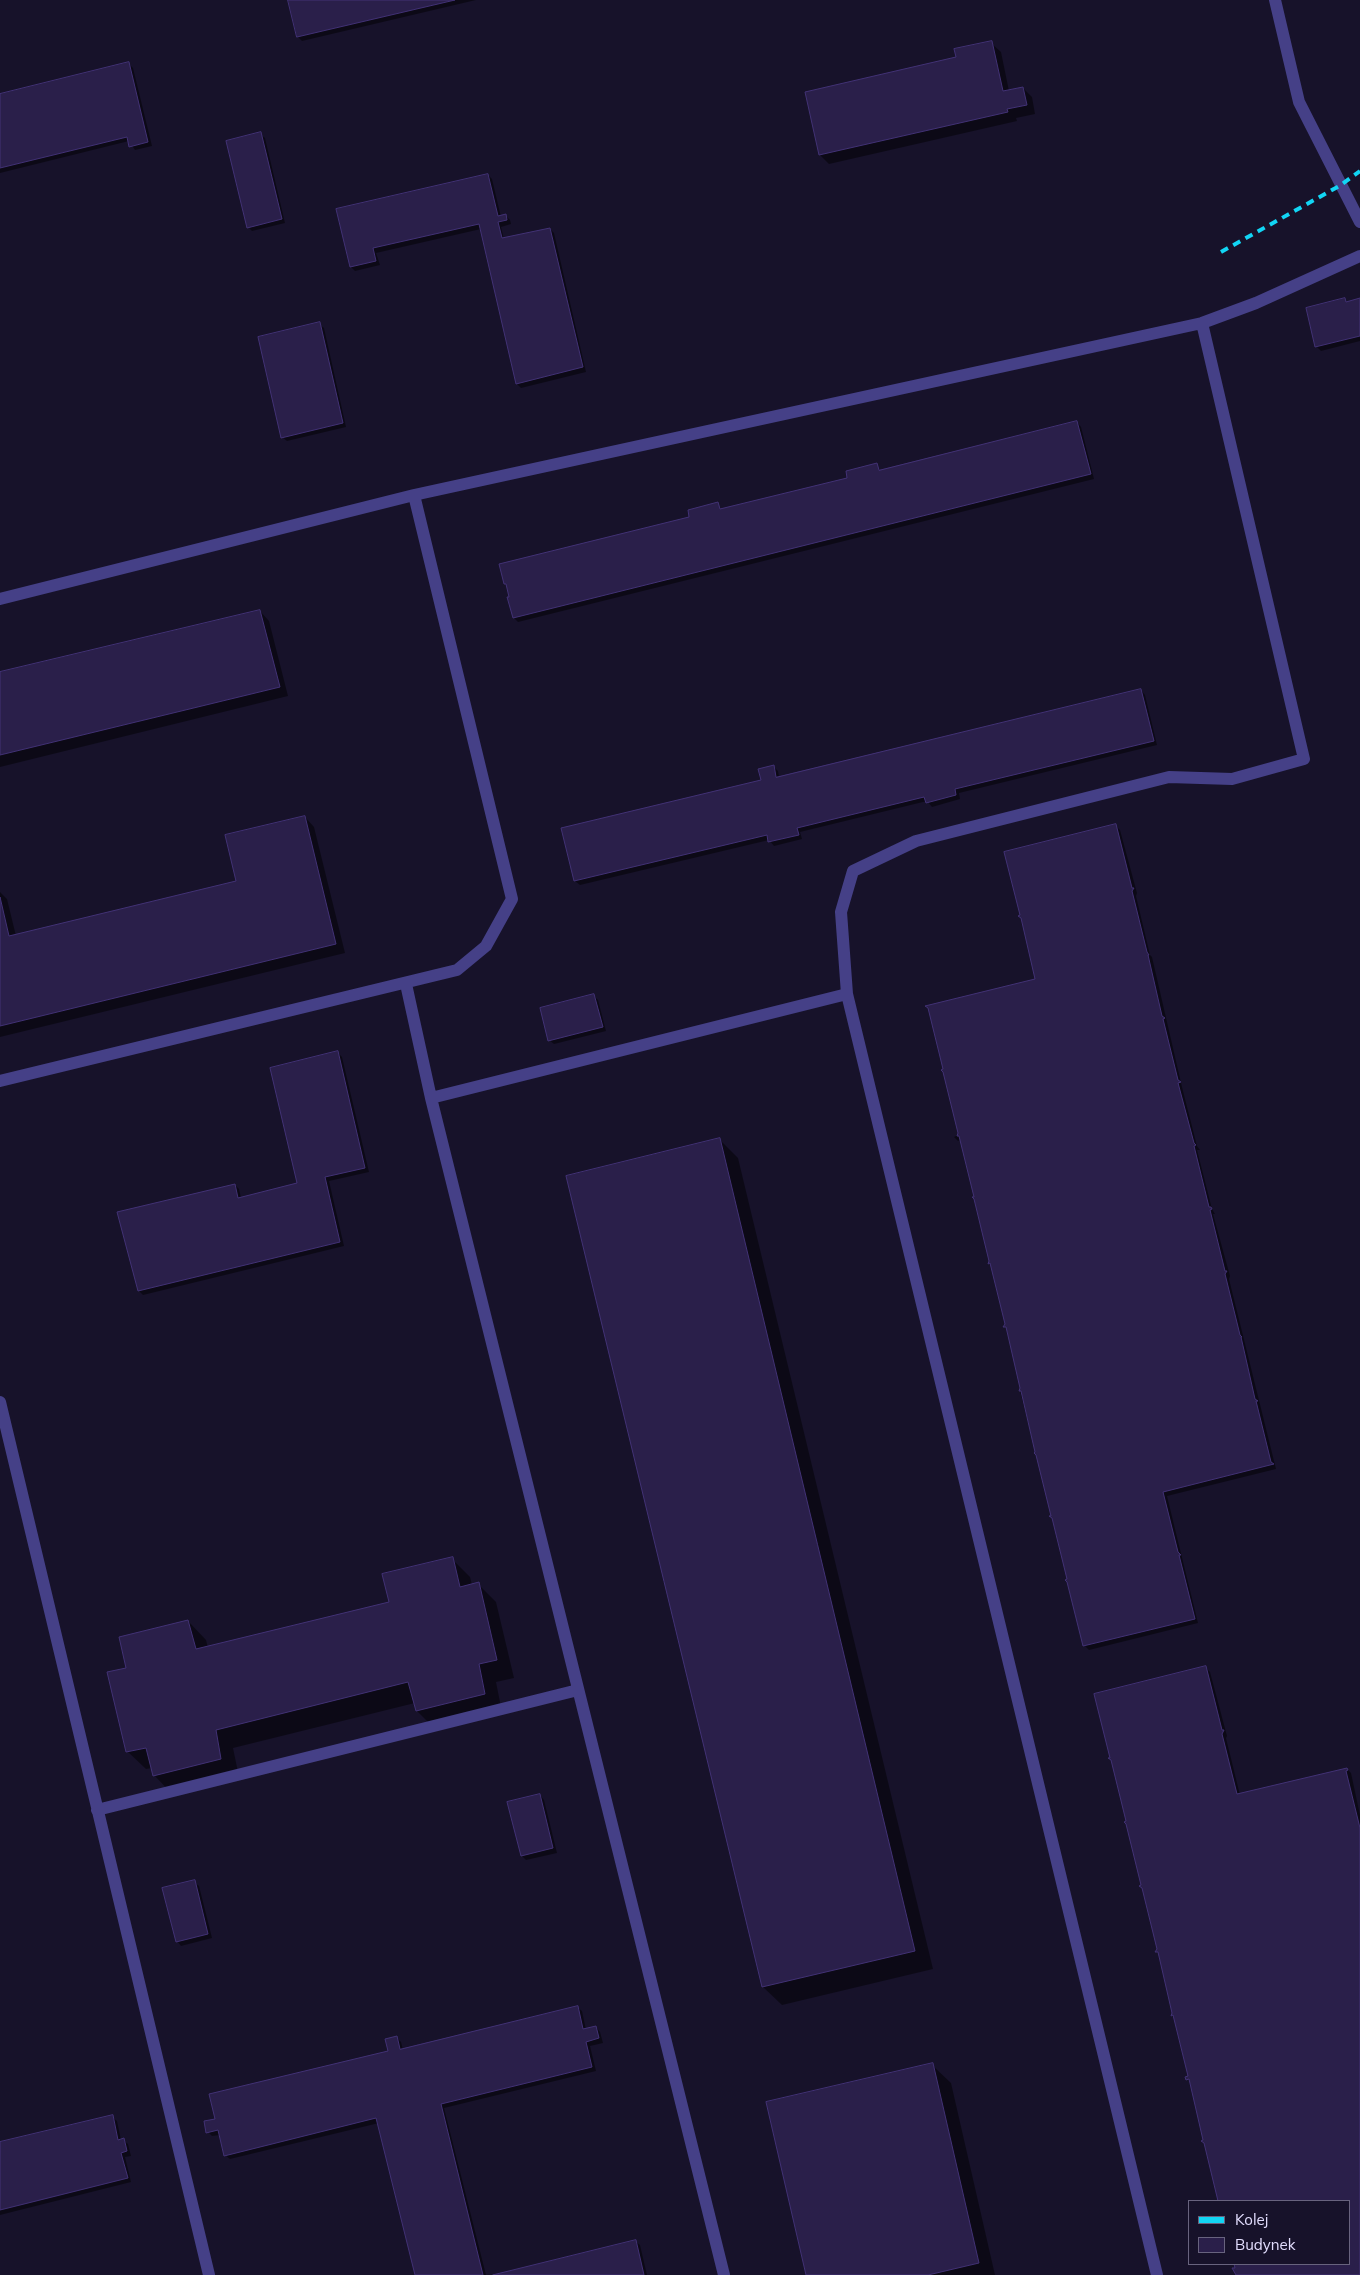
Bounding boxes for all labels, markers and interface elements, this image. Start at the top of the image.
legend [1188,2200,1350,2265]
text: Kolej [1235,2210,1268,2229]
text: Budynek [1235,2235,1296,2254]

